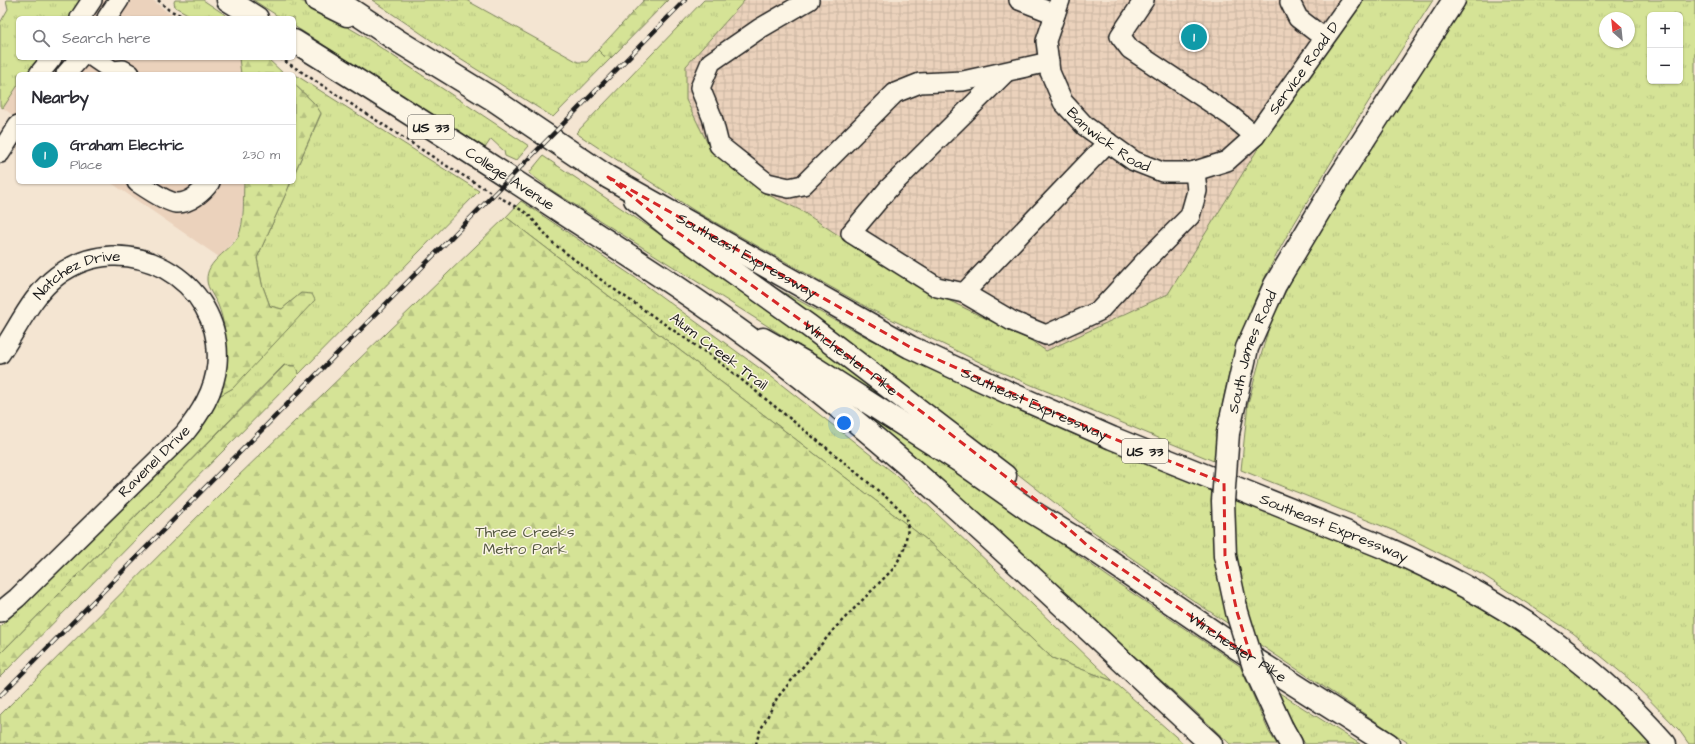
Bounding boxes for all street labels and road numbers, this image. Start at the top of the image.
street label: Service Road D [1263,17,1345,119]
street label: Banwick Road [1062,103,1153,177]
road number: US 33 [408,115,454,139]
street label: College Avenue [461,142,558,215]
street label: Southeast Expressway [673,208,821,305]
street label: Natchez Drive [28,246,120,304]
street label: South James Road [1223,287,1282,415]
street label: Alum Creek Trail [665,308,772,395]
street label: Winchester Pike [799,315,902,401]
street label: Southeast Expressway [958,362,1111,447]
street label: Ravenel Drive [114,421,195,502]
road number: US 33 [1122,439,1168,463]
street label: Southeast Expressway [1256,488,1411,569]
street label: Winchester Pike [1184,607,1290,688]

